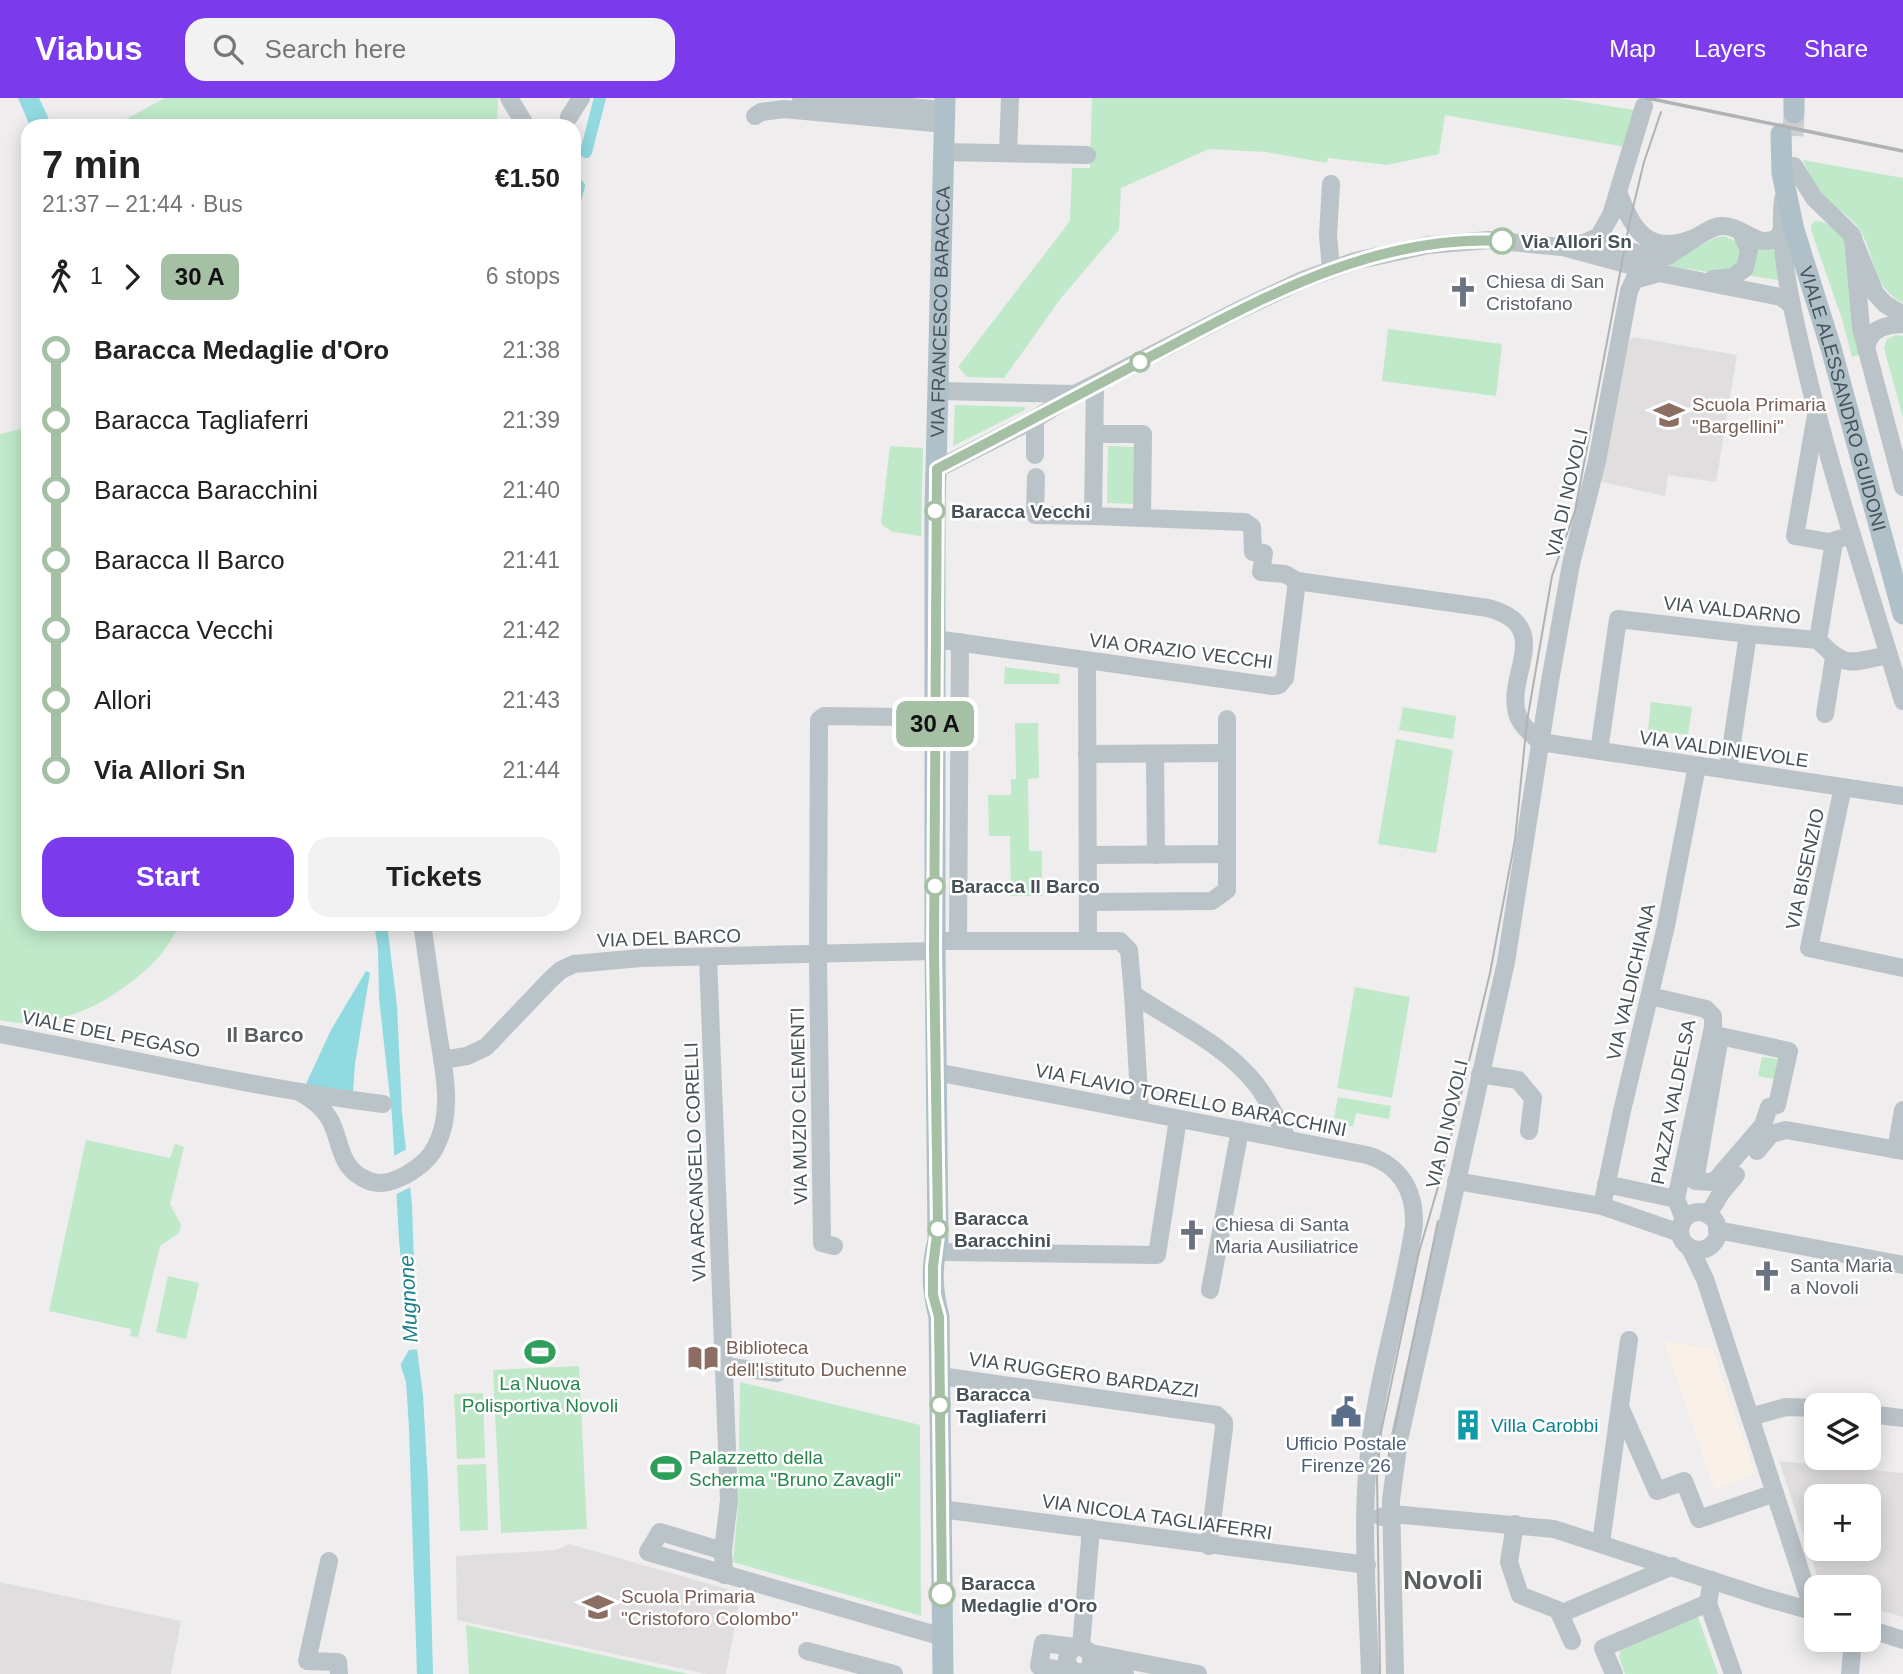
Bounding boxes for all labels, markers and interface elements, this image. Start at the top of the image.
search box [185,18,675,81]
text: Viabus [35,30,143,67]
icon: search [209,30,247,68]
text: Search here [265,34,406,64]
text: Map [1609,35,1656,62]
text: Layers [1694,35,1766,62]
text: Share [1804,35,1868,62]
text: 7 min [42,144,141,186]
text: €1.50 [495,163,560,193]
street label: VIA FRANCESCO BARACCA [926,186,953,438]
text: 21:37 – 21:44 · Bus [42,191,243,217]
marker: Via Allori Sn [1489,228,1515,254]
place label: Via Allori Sn [1521,231,1632,252]
icon: walk [42,258,80,296]
icon: forward [113,258,151,296]
text: 1 [90,263,103,289]
text: 30 A [175,263,225,290]
text: 6 stops [486,263,560,289]
street label: VIALE ALESSANDRO GUIDONI [1795,263,1891,534]
place label: Chiesa di San Cristofano [1486,271,1604,314]
church icon: Chiesa di San Cristofano [1446,275,1480,309]
text: Baracca Medaglie d'Oro [94,335,389,365]
text: 21:38 [502,337,560,363]
unlabelled marker [1130,352,1150,372]
place label: Scuola Primaria "Bargellini" [1692,394,1827,437]
school or university icon: Scuola Primaria "Bargellini" [1652,398,1686,432]
text: Baracca Tagliaferri [94,405,309,435]
text: 21:39 [502,407,560,433]
street label: VIA DI NOVOLI [1542,427,1592,559]
text: Baracca Baracchini [94,475,318,505]
text: 21:40 [502,477,560,503]
marker: Baracca Vecchi [925,501,945,521]
place label: Baracca Vecchi [951,501,1090,522]
text: Baracca Il Barco [94,545,285,575]
text: 21:41 [502,547,560,573]
street label: VIA VALDARNO [1662,592,1802,628]
text: Baracca Vecchi [94,615,273,645]
text: 21:42 [502,617,560,643]
street label: VIA ORAZIO VECCHI [1088,629,1274,673]
text: Allori [94,685,152,715]
text: 21:43 [502,687,560,713]
line badge: 30 A [886,701,984,747]
text: 30 A [910,710,960,737]
street label: VIA VALDINIEVOLE [1638,727,1810,771]
text: Via Allori Sn [94,755,246,785]
text: 21:44 [502,757,560,783]
street label: VIA BISENZIO [1782,806,1828,932]
button: Start [42,837,294,917]
button: Tickets [308,837,560,917]
marker: Baracca Il Barco [925,876,945,896]
place label: Baracca Il Barco [951,876,1100,897]
street label: VIA VALDICHIANA [1603,901,1659,1062]
street label: VIA DEL BARCO [597,925,741,951]
street label: VIALE DEL PEGASO [20,1006,202,1062]
street label: VIA MUZIO CLEMENTI [787,1007,811,1205]
street label: PIAZZA VALDELSA [1647,1017,1699,1186]
district label: Il Barco [226,1023,304,1046]
street label: VIA ARCANGELO CORELLI [680,1042,710,1282]
street label: VIA DI NOVOLI [1422,1058,1472,1190]
street label: VIA FLAVIO TORELLO BARACCHINI [1034,1059,1348,1141]
place label: Baracca Baracchini [954,1208,1051,1251]
place label: Chiesa di Santa Maria Ausiliatrice [1215,1214,1359,1257]
church icon: Chiesa di Santa Maria Ausiliatrice [1175,1218,1209,1252]
marker: Baracca Baracchini [928,1219,948,1239]
water label: Mugnone [394,1255,422,1343]
place label: Santa Maria a Novoli [1790,1255,1893,1298]
church icon: Santa Maria a Novoli [1750,1259,1784,1293]
sports icon: La Nuova Polisportiva Novoli [523,1335,557,1369]
place label: Biblioteca dell'Istituto Duchenne [726,1337,907,1380]
library icon: Biblioteca dell'Istituto Duchenne [686,1341,720,1375]
street label: VIA RUGGERO BARDAZZI [968,1348,1200,1402]
place label: La Nuova Polisportiva Novoli [462,1373,618,1416]
place label: Baracca Tagliaferri [956,1384,1046,1427]
map controls [1804,1393,1881,1652]
button: layers [1804,1393,1881,1470]
marker: Baracca Tagliaferri [930,1395,950,1415]
public building icon: Ufficio Postale Firenze 26 [1329,1395,1363,1429]
building icon: Villa Carobbi [1451,1408,1485,1442]
place label: Villa Carobbi [1491,1415,1598,1436]
place label: Ufficio Postale Firenze 26 [1285,1433,1407,1476]
place label: Palazzetto della Scherma "Bruno Zavagli" [689,1447,901,1490]
sports icon: Palazzetto della Scherma "Bruno Zavagli" [649,1451,683,1485]
button: + [1804,1484,1881,1561]
street label: VIA NICOLA TAGLIAFERRI [1040,1490,1274,1544]
district label: Novoli [1403,1565,1483,1595]
place label: Baracca Medaglie d'Oro [961,1573,1097,1616]
button: − [1804,1575,1881,1652]
marker: Baracca Medaglie d'Oro [929,1581,955,1607]
place label: Scuola Primaria "Cristoforo Colombo" [621,1586,798,1629]
school or university icon: Scuola Primaria "Cristoforo Colombo" [581,1590,615,1624]

